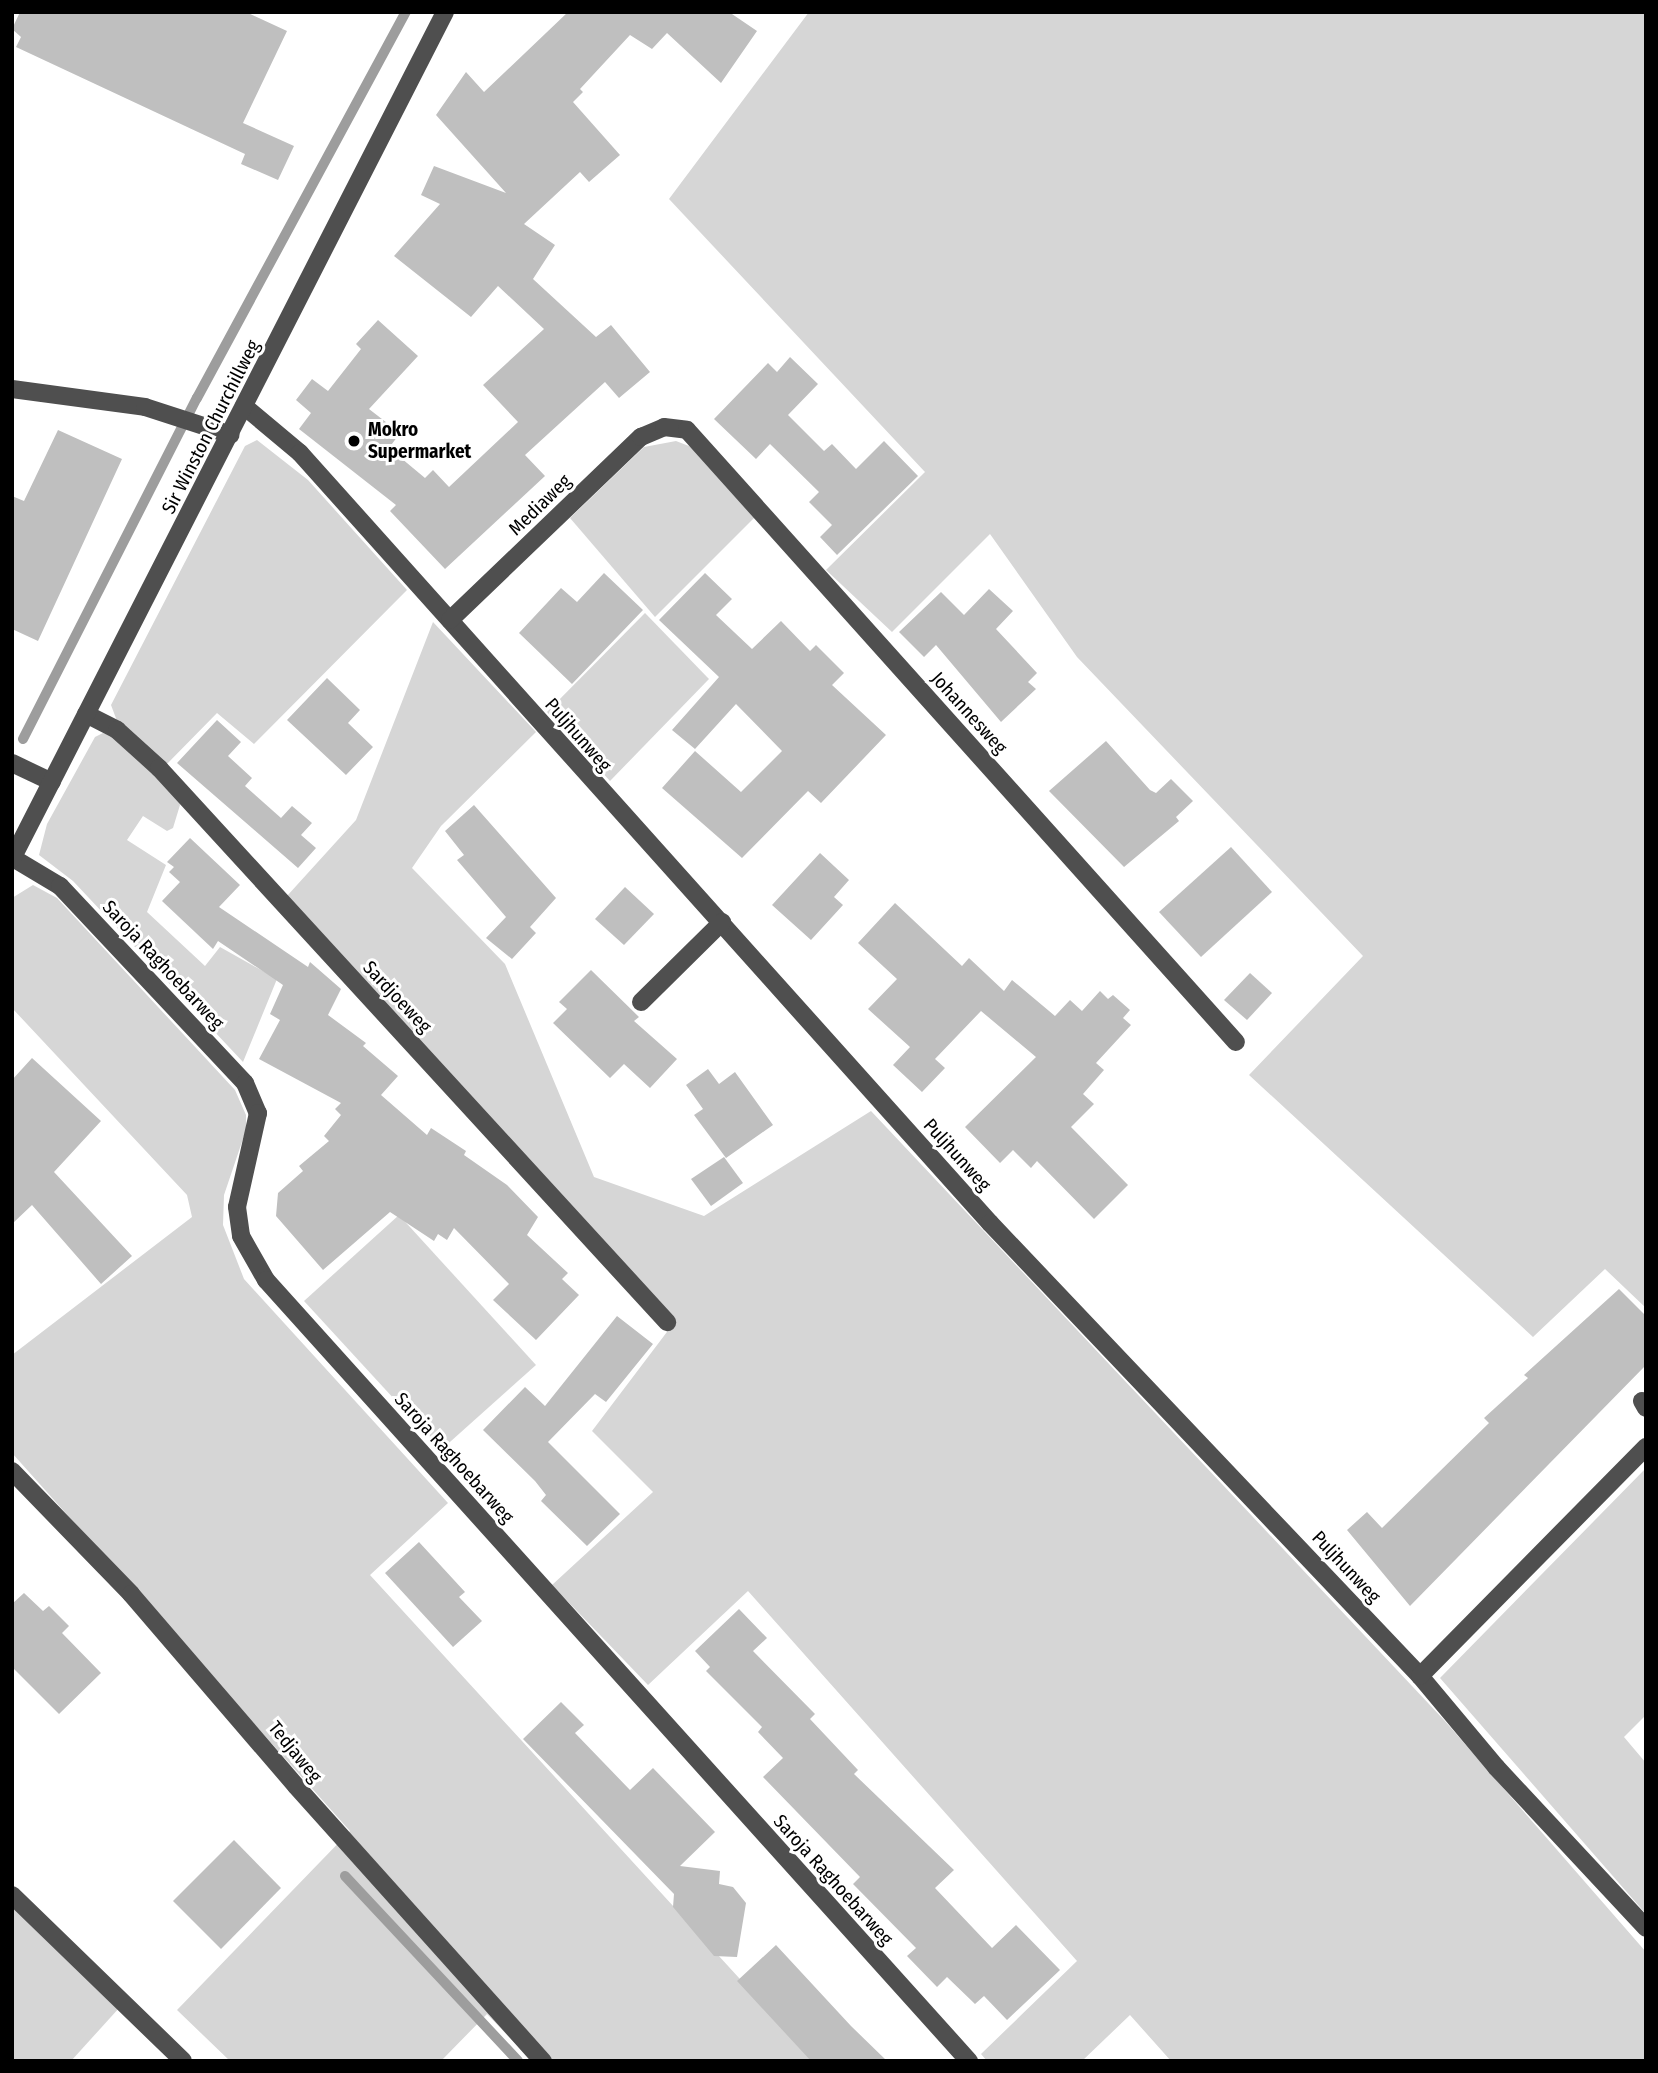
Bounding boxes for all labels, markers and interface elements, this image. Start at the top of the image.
street label: Sir Winston Churchillweg [157,336,265,518]
place label: Mokro Supermarket [368,419,471,463]
marker: Mokro Supermarket [346,433,362,449]
street label: Mediaweg [504,470,576,540]
street label: Johannesweg [926,667,1012,759]
street label: Puljhunweg [540,694,616,776]
street label: Saroja Raghoebarweg [97,896,229,1034]
street label: Sardjoeweg [358,956,436,1038]
street label: Puljhunweg [918,1114,996,1196]
street label: Saroja Raghoebarweg [389,1388,519,1528]
street label: Puljhunweg [1307,1526,1385,1608]
street label: Tedjaweg [263,1717,327,1787]
street label: Saroja Raghoebarweg [768,1810,898,1950]

